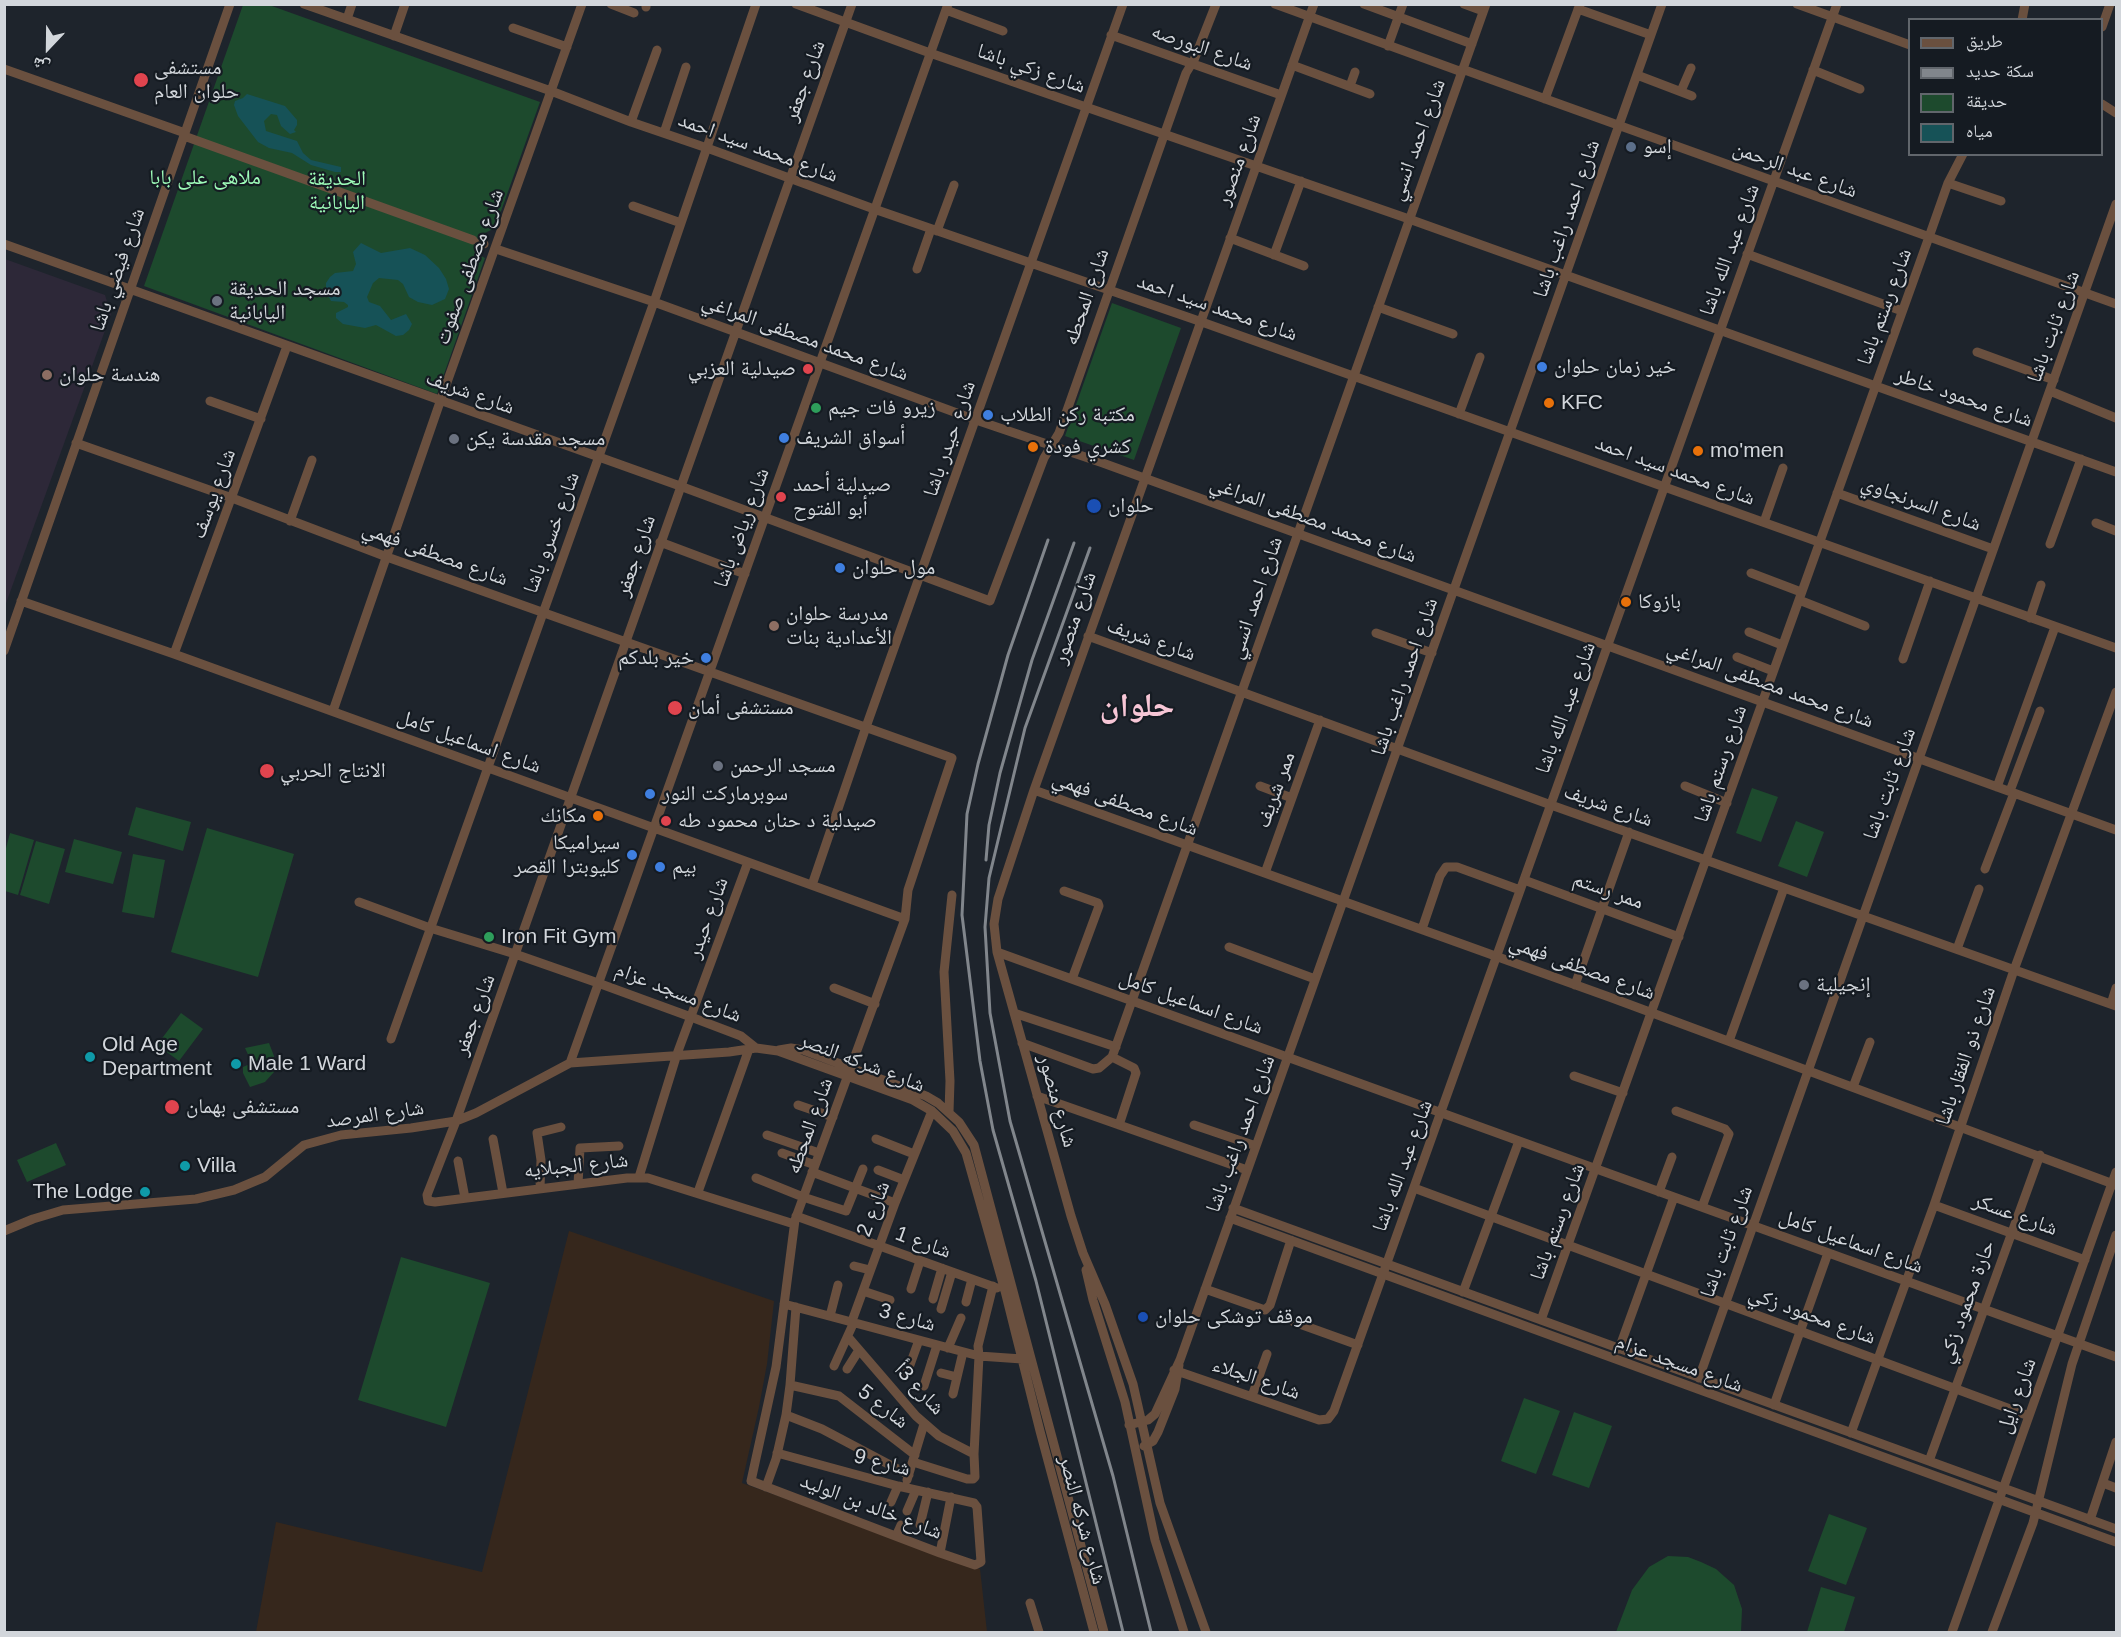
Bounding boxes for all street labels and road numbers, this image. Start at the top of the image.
street label: شارع البورصه [1148,19,1256,77]
street label: شارع جعفر [779,37,831,125]
street label: شارع زكي باشا [973,39,1089,99]
street label: شارع احمد انسي [1384,76,1452,204]
street label: شارع محمد سيد احمد [675,107,841,189]
street label: شارع منصور [1211,111,1267,209]
street label: شارع عبد الرحمن [1729,136,1861,204]
street label: شارع احمد راغب باشا [1528,137,1606,301]
street label: شارع عبد الله باشا [1694,181,1766,319]
street label: شارع مصطفى صفوت [430,186,510,348]
street label: شارع فيضي باشا [85,205,151,335]
street label: شارع المحطه [1059,245,1115,349]
street label: شارع رستم باشا [1852,245,1918,369]
street label: شارع ثابت باشا [2022,268,2086,386]
street label: شارع محمد سيد احمد [1134,269,1300,347]
street label: شارع محمد مصطفى المراغي [698,289,912,387]
street label: شارع محمود خاطر [1892,363,2036,433]
street label: شارع شريف [422,365,518,421]
street label: شارع حيدر باشا [918,378,982,500]
street label: شارع محمد سيد احمد [1592,430,1758,512]
street label: شارع يوسف [186,446,242,542]
street label: شارع رياض باشا [709,465,775,591]
street label: شارع خسرو باشا [518,469,586,597]
street label: شارع محمد مصطفى المراغي [1206,471,1420,569]
street label: شارع السرنجاوي [1858,471,1984,537]
street label: شارع جعفر [610,512,662,600]
street label: شارع مصطفى فهمي [359,516,511,592]
street label: شارع احمد انسي [1223,534,1289,662]
street label: شارع منصور [1048,569,1102,667]
street label: شارع احمد راغب باشا [1366,595,1444,759]
street label: شارع شريف [1103,613,1199,667]
street label: شارع محمد مصطفى المراغي [1663,636,1877,734]
street label: شارع عبد الله باشا [1530,639,1602,777]
street label: شارع رستم باشا [1689,702,1753,826]
street label: شارع اسماعيل كامل [394,704,544,780]
street label: شارع ثابت باشا [1858,725,1922,843]
street label: ممر شريف [1251,748,1301,832]
street label: شارع مصطفى فهمي [1049,766,1201,842]
street label: شارع شريف [1560,779,1656,833]
street label: ممر رستم [1569,867,1647,915]
street label: شارع حيدر [682,874,734,962]
street label: شارع مصطفى فهمي [1506,930,1658,1006]
street label: شارع مسجد عزام [611,957,745,1029]
street label: شارع اسماعيل كامل [1116,965,1266,1041]
street label: شارع جعفر [449,971,501,1059]
street label: شارع ذو الفقار باشا [1930,983,2002,1129]
street label: شارع شركه النصر [796,1027,928,1099]
street label: شارع منصور [1032,1052,1082,1150]
street label: شارع احمد راغب باشا [1201,1052,1281,1216]
street label: شارع المحطه [781,1074,839,1178]
street label: شارع المرصد [324,1096,426,1134]
street label: شارع عبد الله باشا [1367,1097,1439,1235]
street label: شارع الجبلايه [523,1148,629,1184]
street label: شارع رستم باشا [1525,1160,1591,1284]
street label: شارع 2 [852,1178,896,1240]
street label: شارع ثابت باشا [1695,1183,1759,1301]
street label: شارع عسكر [1969,1188,2061,1242]
street label: شارع اسماعيل كامل [1776,1204,1926,1280]
street label: شارع 1 [892,1221,954,1265]
street label: حارة محمود زكي [1933,1237,2001,1367]
street label: شارع محمود زكي [1745,1281,1879,1351]
street label: شارع 3 [876,1298,938,1338]
street label: شارع مسجد عزام [1612,1329,1746,1399]
street label: شارع الجلاء [1209,1352,1303,1406]
street label: شارع رايل [1992,1355,2042,1437]
street label: شارع 3أ [888,1358,950,1420]
street label: شارع 5 [853,1379,913,1435]
street label: شارع 9 [851,1444,913,1482]
street label: شارع شركه النصر [1053,1453,1111,1587]
street label: شارع خالد بن الوليد [797,1468,945,1546]

